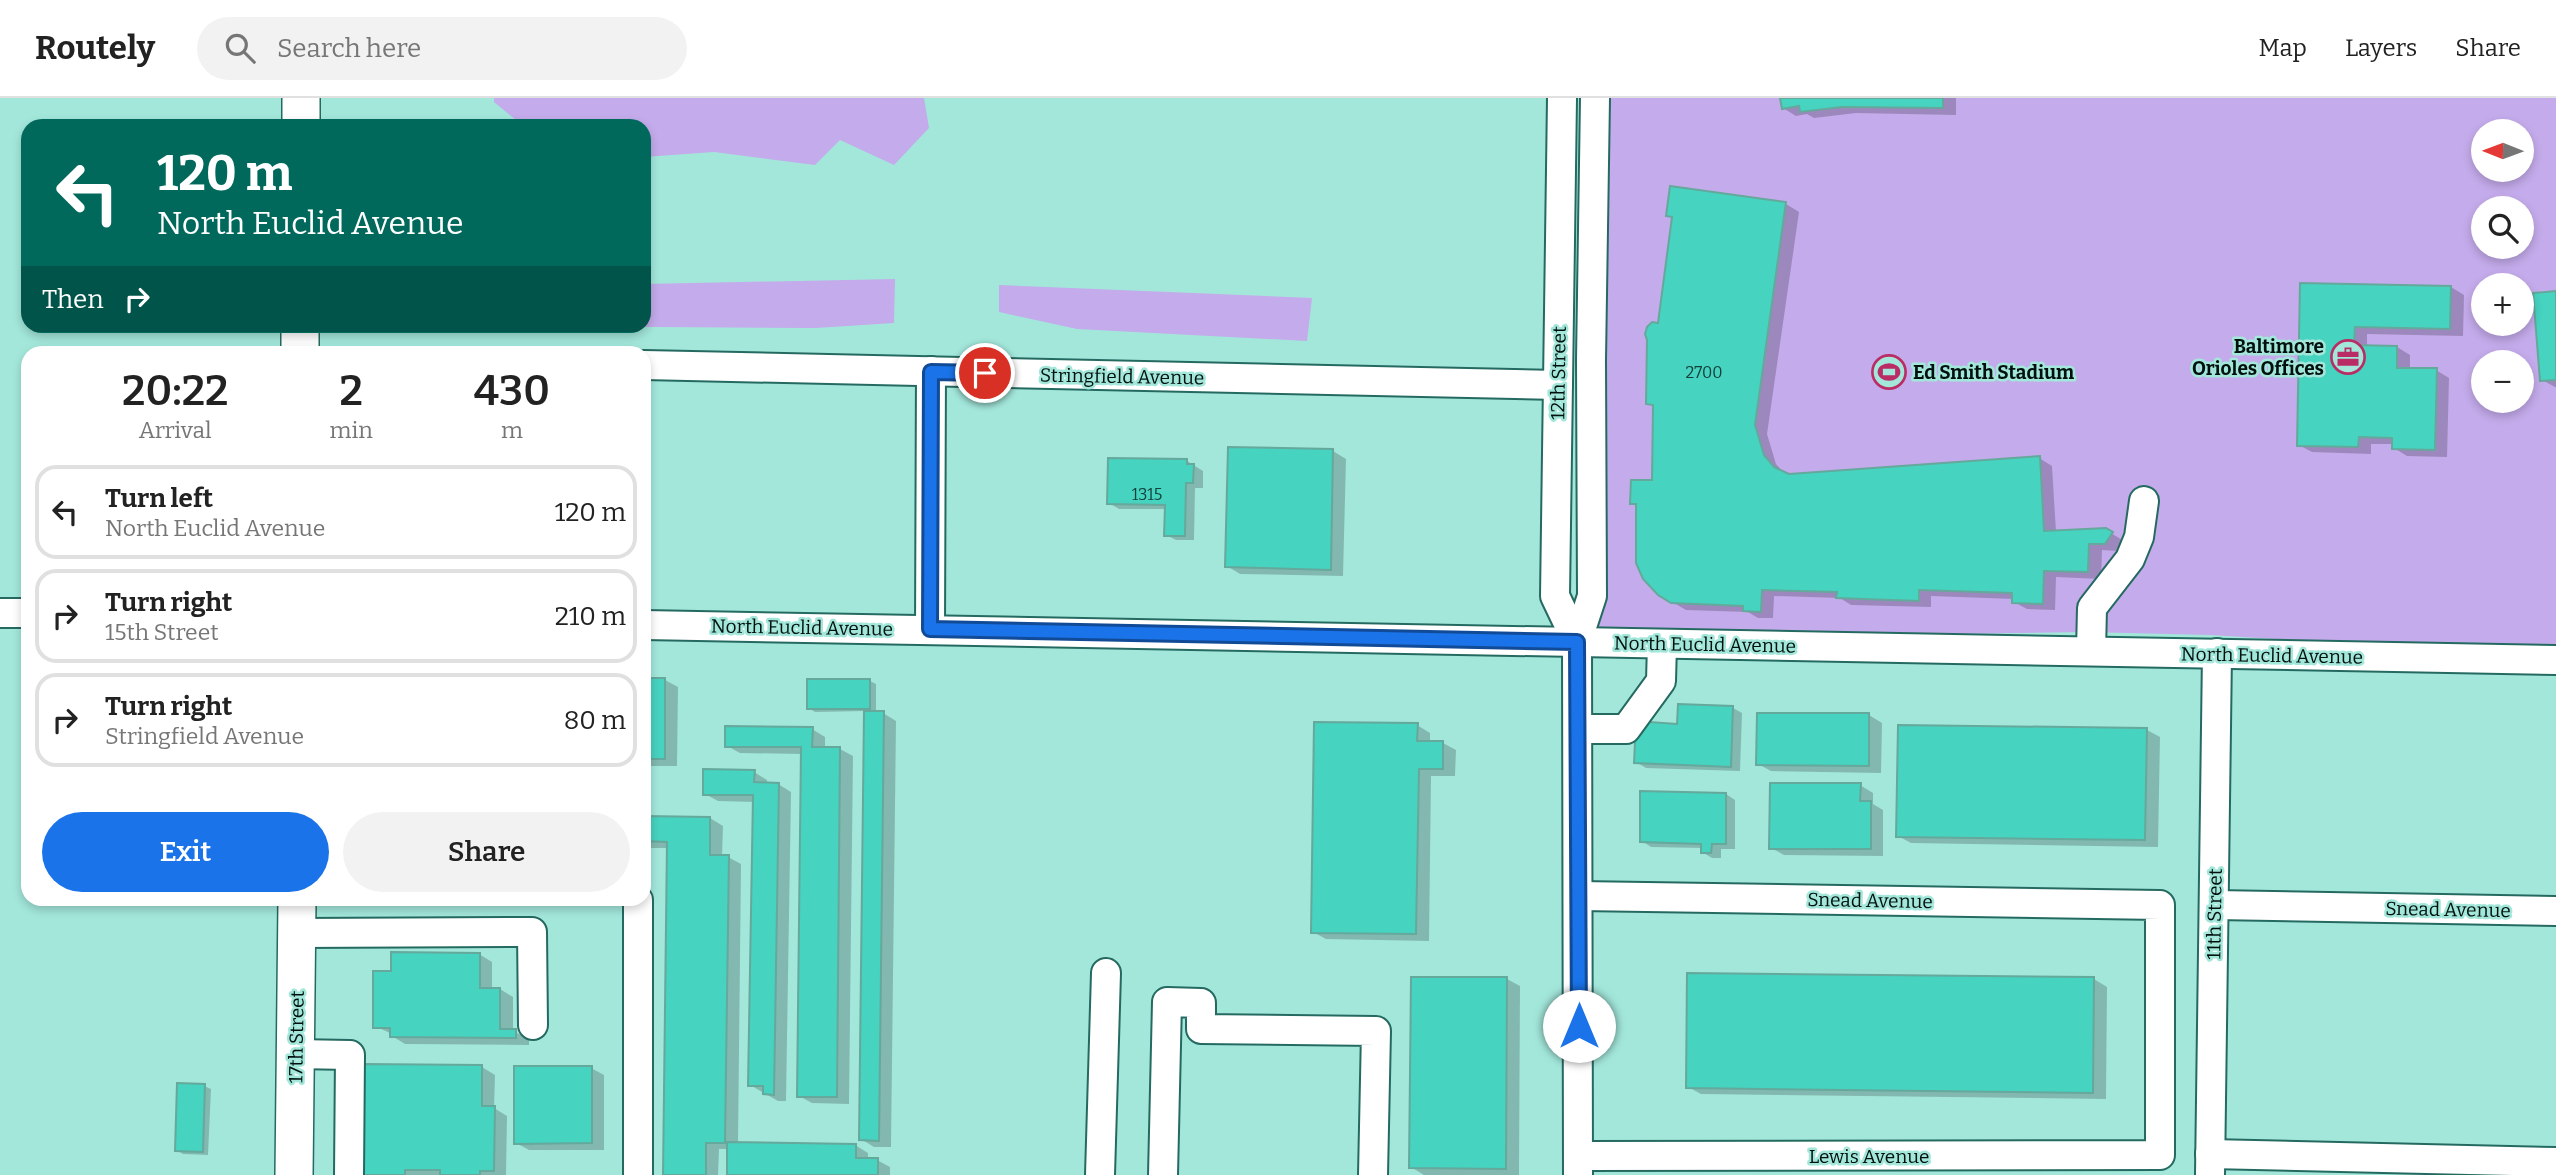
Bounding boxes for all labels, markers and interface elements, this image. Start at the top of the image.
search box [197,17,687,80]
text: Routely [35,28,155,68]
icon: search [221,29,259,67]
text: Search here [277,33,421,64]
text: Map [2259,34,2307,62]
text: Layers [2345,34,2417,62]
text: Share [2455,34,2521,62]
north arrow [2471,119,2534,182]
map controls [2471,119,2534,413]
text: 120 m [157,144,292,203]
icon: left [42,147,133,238]
button: search [2471,196,2534,259]
text: North Euclid Avenue [157,204,464,242]
button: + [2471,273,2534,336]
icon: right [118,280,156,318]
text: Then [42,284,104,315]
street label: 12th Street [1546,326,1571,420]
place label: Baltimore Orioles Offices [2192,335,2324,380]
office icon: Baltimore Orioles Offices [2329,338,2367,376]
pin [955,343,1015,403]
button: − [2471,350,2534,413]
sports icon: Ed Smith Stadium [1870,353,1908,391]
icon: arrive [966,354,1004,392]
place label: Ed Smith Stadium [1913,361,2074,384]
house number: 2700 [1686,363,1722,382]
street label: Stringfield Avenue [1040,364,1204,389]
text: 20:22 [122,366,228,416]
text: 2 [339,366,363,416]
text: 430 [474,366,550,416]
text: Arrival [139,416,212,444]
text: min [329,416,373,444]
text: m [501,416,523,444]
text: Turn left [105,483,213,514]
house number: 1315 [1132,485,1162,504]
icon: left [46,493,84,531]
text: 120 m [555,497,626,528]
text: North Euclid Avenue [105,514,325,542]
text: Turn right [105,587,232,618]
icon: right [46,597,84,635]
text: 210 m [555,601,626,632]
street label: North Euclid Avenue [711,614,893,641]
text: 15th Street [105,618,219,646]
street label: North Euclid Avenue [1614,631,1796,658]
street label: North Euclid Avenue [2181,642,2363,669]
text: Turn right [105,691,232,722]
icon: right [46,701,84,739]
text: 80 m [564,705,626,736]
text: Stringfield Avenue [105,722,304,750]
button: Exit [42,812,329,892]
button: Share [343,812,630,892]
street label: 11th Street [2202,868,2227,960]
street label: Snead Avenue [1807,888,1933,913]
street label: Snead Avenue [2385,897,2511,922]
position arrow [1542,989,1616,1063]
street label: 17th Street [284,990,309,1084]
street label: Lewis Avenue [1809,1145,1929,1168]

